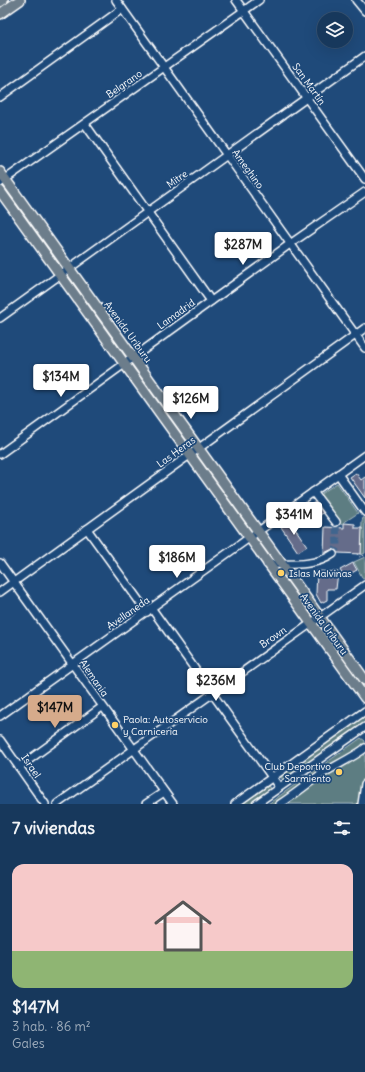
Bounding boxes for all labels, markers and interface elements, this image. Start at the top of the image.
map controls [317,12,353,48]
button: layers [317,12,353,48]
street label: San Martín [289,60,329,108]
street label: Belgrano [104,67,145,101]
street label: Ameghino [229,147,267,192]
street label: Mitre [164,167,190,191]
pin: $287M [215,232,271,266]
text: $287M [224,236,262,253]
street label: Lamadrid [155,296,198,332]
street label: Avenida Uriburu [101,299,155,365]
pin: $134M [33,364,89,398]
text: $134M [42,368,80,385]
pin: $126M [163,386,219,420]
text: $126M [172,390,210,407]
street label: Las Heras [154,433,198,470]
pin: $341M [266,502,322,536]
text: $341M [275,506,313,523]
pin: $186M [149,545,205,579]
text: $186M [158,549,196,566]
place label: Islas Malvinas [289,567,352,580]
marker: Islas Malvinas [276,568,286,578]
street label: Avenida Uriburu [297,591,351,657]
street label: Avellaneda [104,593,152,633]
street label: Brown [257,623,289,651]
street label: Alemania [77,657,112,699]
pin: $236M [188,668,244,702]
text: $236M [196,672,236,689]
pin: $147M [27,695,83,729]
text: $147M [37,699,73,716]
place label: Paola: Autoservicio y Carnicería [123,713,208,738]
marker: Paola: Autoservicio y Carnicería [110,720,120,730]
street label: Israel [18,752,44,780]
place label: Club Deportivo Sarmiento [264,760,331,785]
marker: Club Deportivo Sarmiento [334,767,344,777]
text: 7 viviendas [12,817,95,839]
icon: filters [331,817,353,839]
icon: home [147,890,219,962]
text: $147M [12,996,60,1018]
text: 3 hab. · 86 m² [12,1018,91,1035]
text: Gales [12,1035,45,1052]

